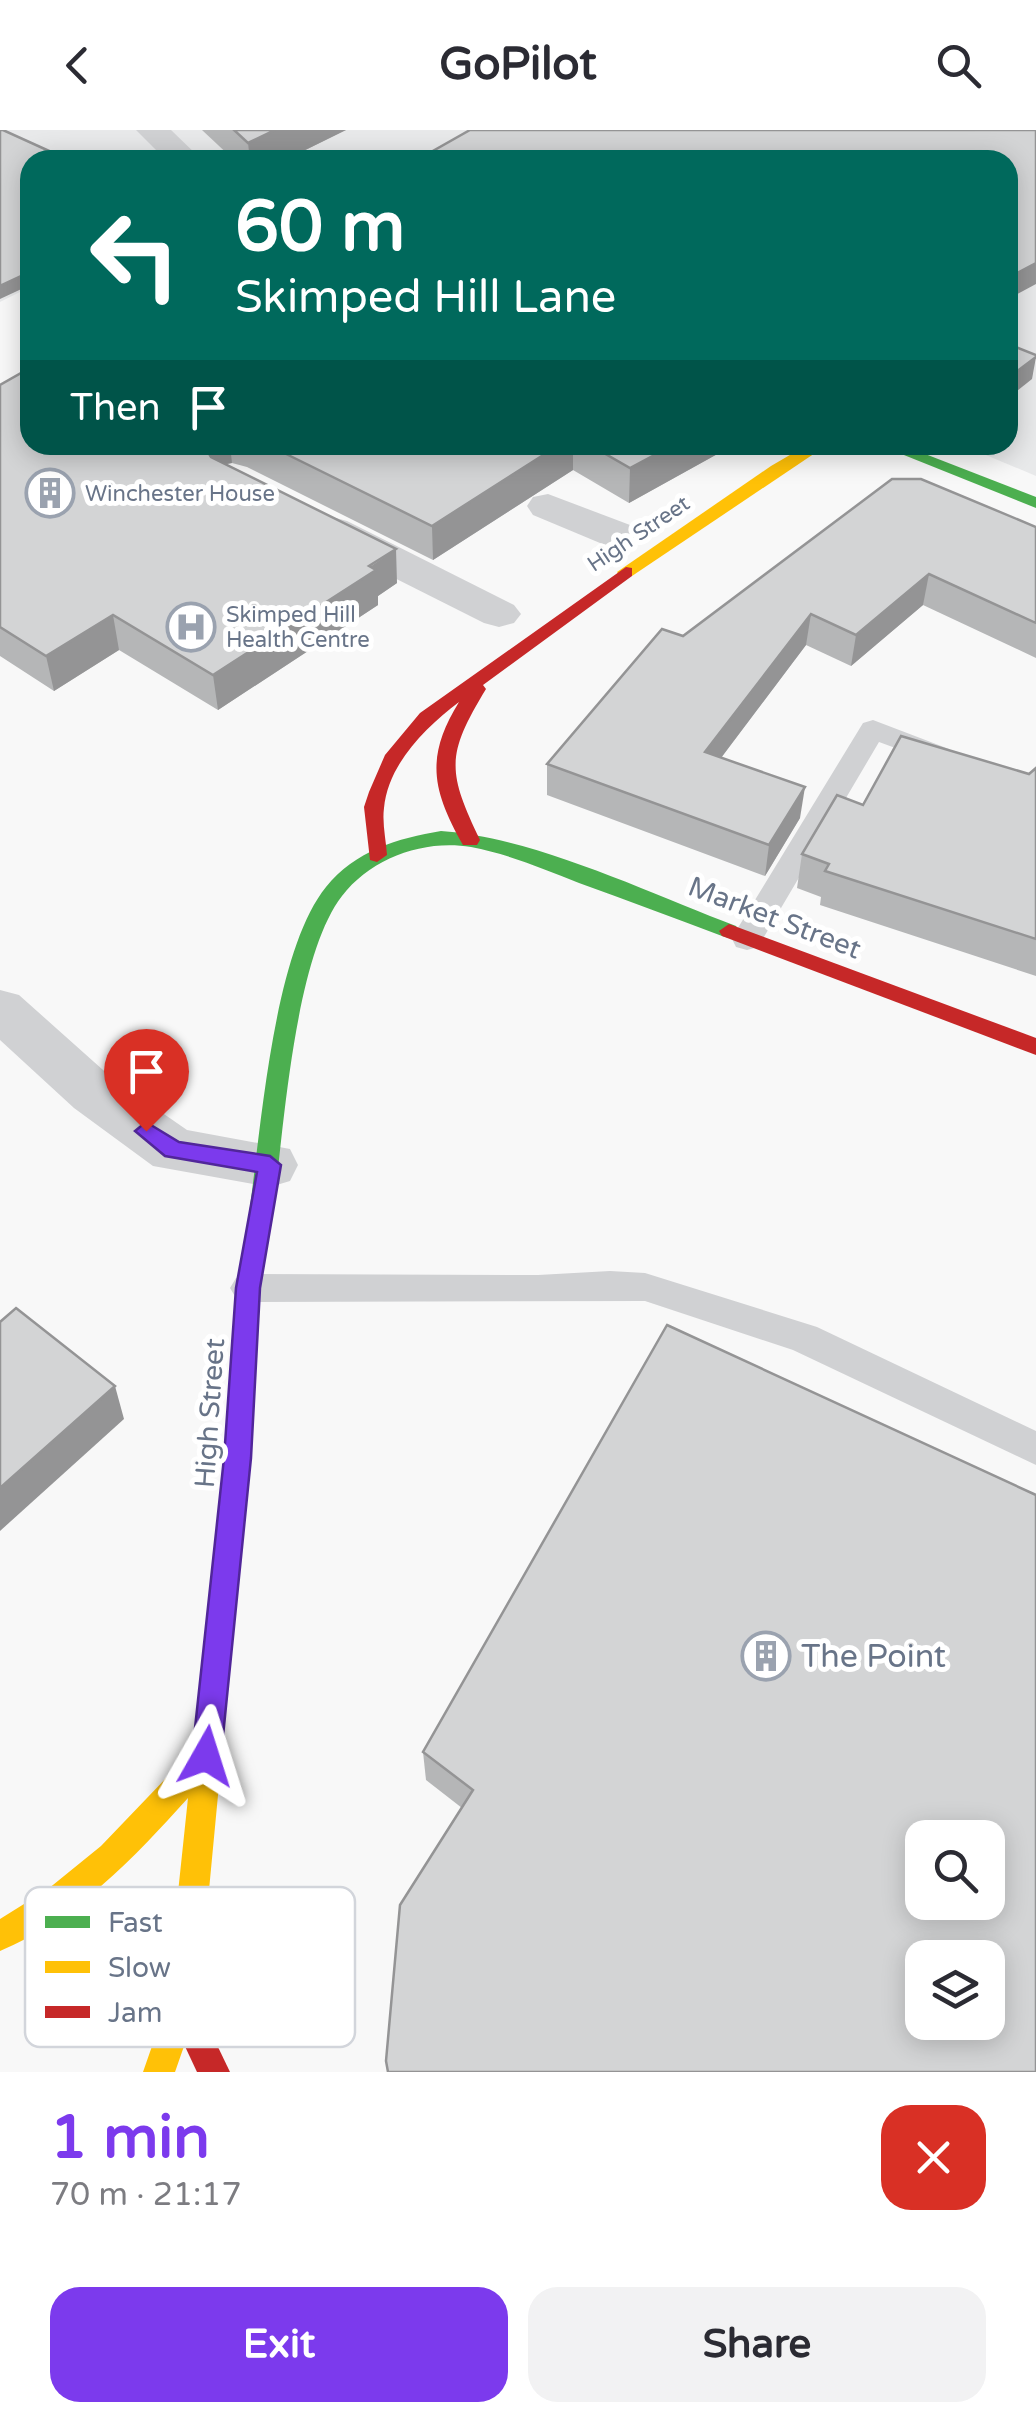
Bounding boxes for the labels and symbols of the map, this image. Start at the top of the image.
building icon: Winchester House [24,467,76,519]
place label: Winchester House [85,481,275,507]
street label: High Street [582,490,695,578]
hospital icon: Skimped Hill Health Centre [165,601,217,653]
place label: Skimped Hill Health Centre [226,602,370,653]
street label: Market Street [683,869,866,967]
pin [104,1029,189,1132]
street label: High Street [188,1337,232,1489]
building icon: The Point [740,1630,792,1682]
place label: The Point [801,1638,946,1676]
position arrow [154,1704,258,1808]
legend [25,1887,355,2047]
text: Fast [108,1906,163,1940]
text: Slow [108,1951,171,1985]
text: Jam [108,1996,163,2030]

